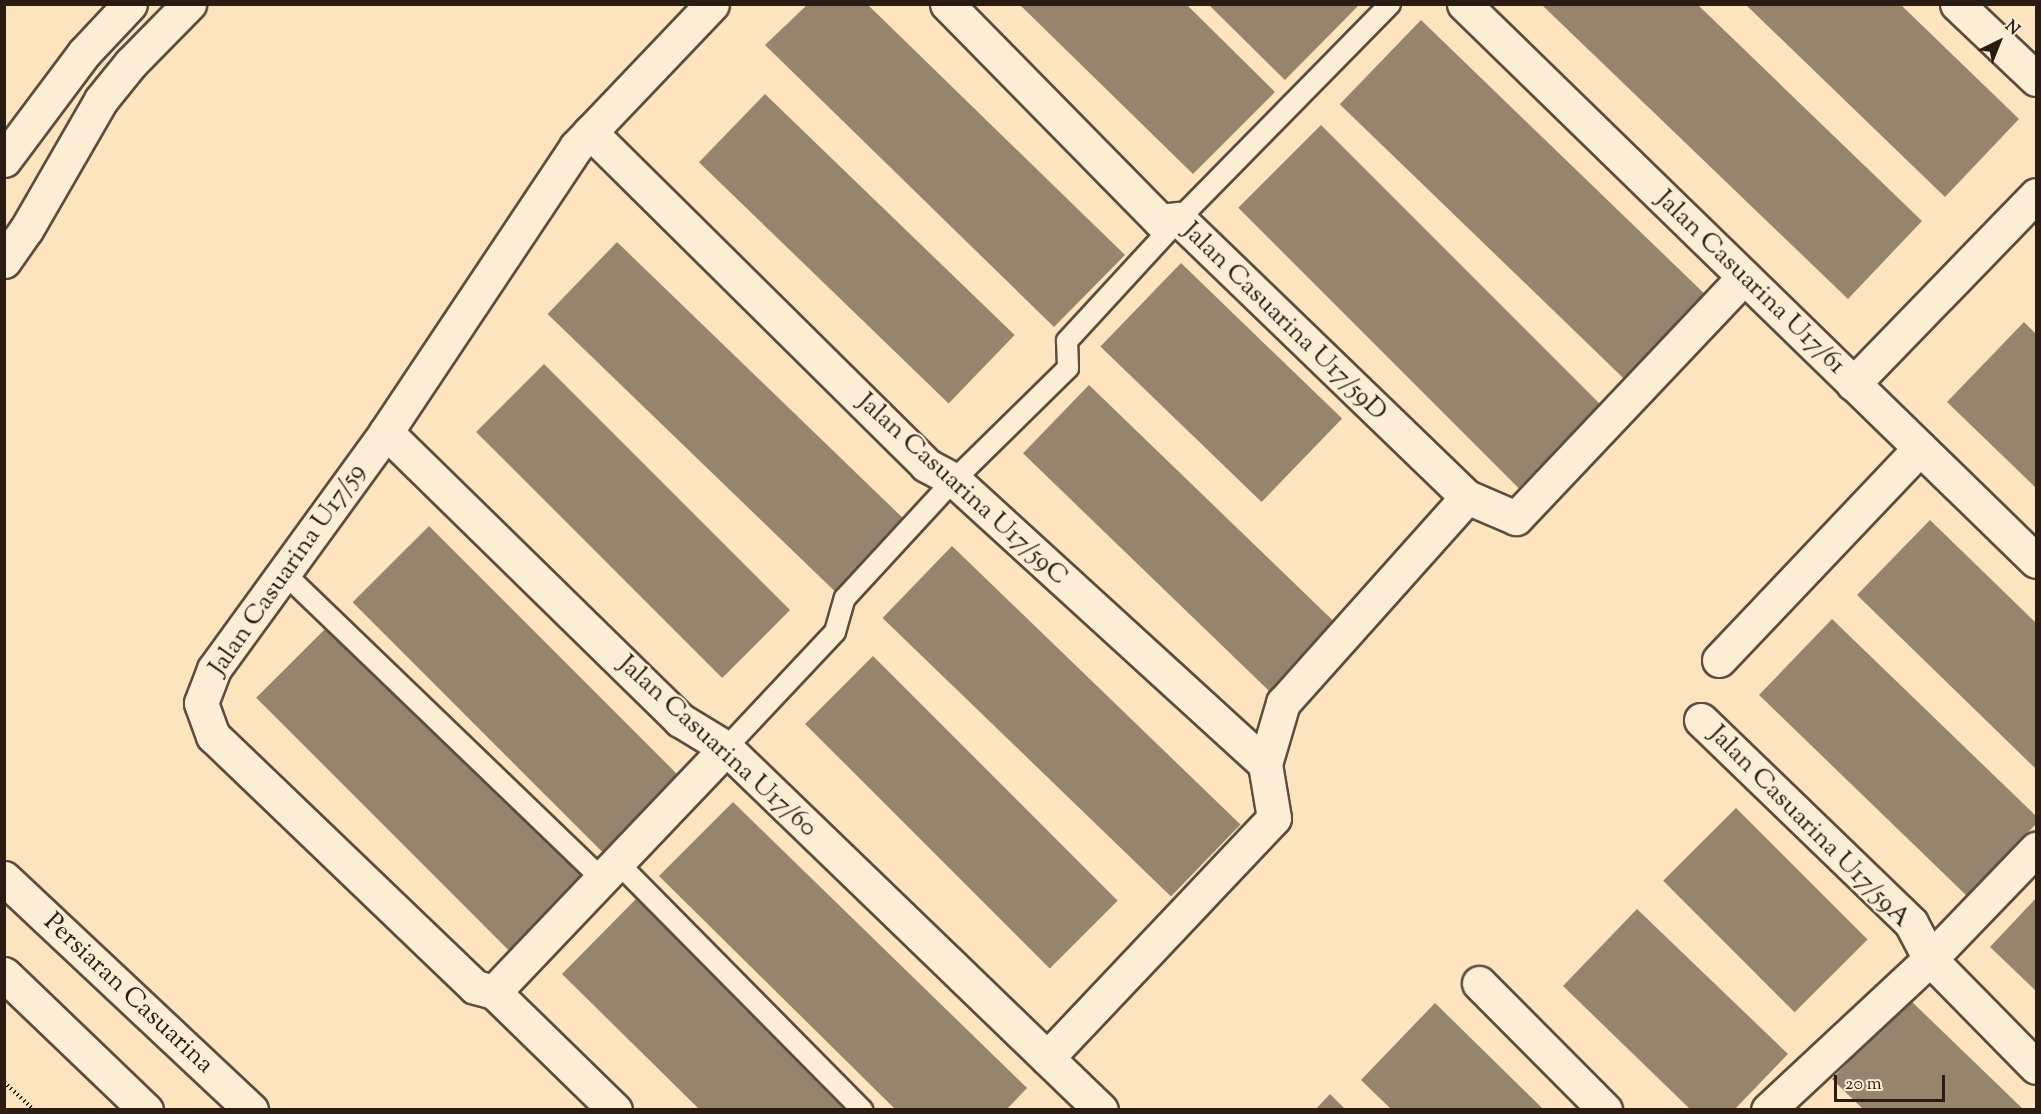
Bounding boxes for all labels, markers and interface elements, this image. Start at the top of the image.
north arrow [1969,12,2029,72]
text: N [1999,16,2024,41]
street label: Jalan Casuarina U17/61 [1649,184,1851,382]
street label: Jalan Casuarina U17/59D [1175,216,1393,428]
street label: Jalan Casuarina U17/59C [850,387,1074,593]
street label: Jalan Casuarina U17/59 [203,458,373,682]
street label: Jalan Casuarina U17/60 [611,649,823,845]
street label: Jalan Casuarina U17/59A [1702,720,1916,934]
street label: Persiaran Casuarina [36,907,220,1081]
scale bar [1837,1063,1948,1101]
text: 20 m [1845,1072,1882,1098]

